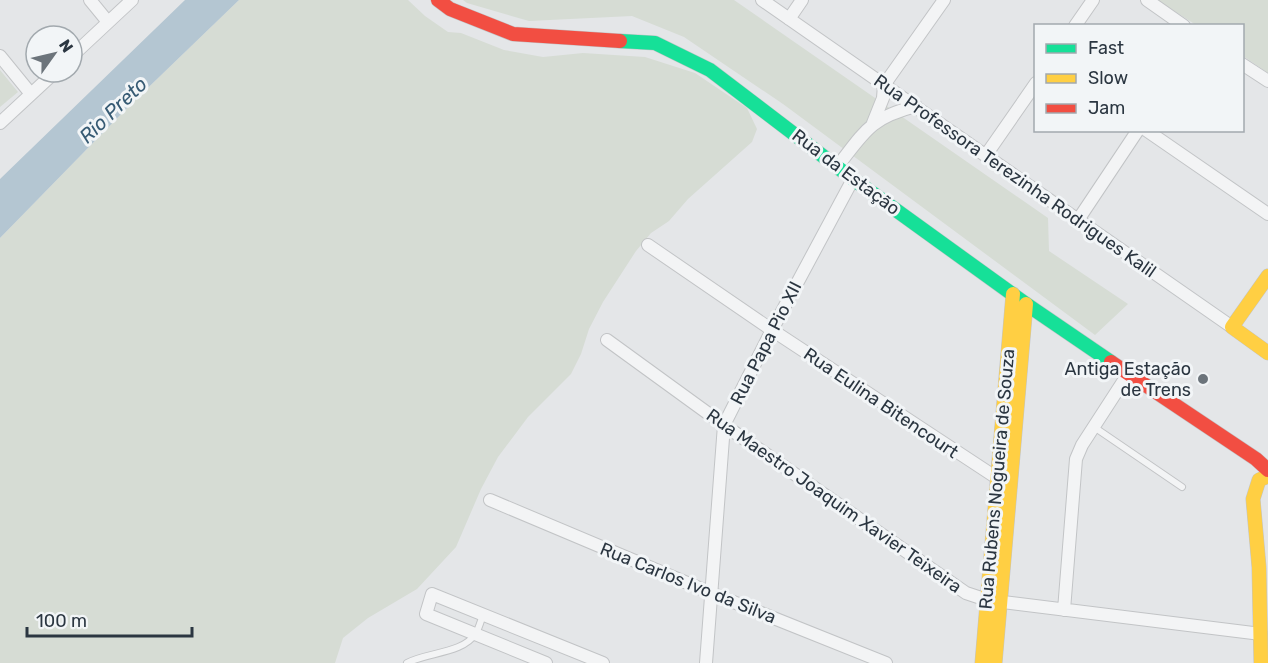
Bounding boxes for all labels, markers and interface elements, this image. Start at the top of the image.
north arrow [24,24,84,84]
legend [1034,24,1244,132]
text: N [55,36,77,56]
text: Fast [1088,37,1124,59]
text: Slow [1088,67,1128,89]
street label: Rua Professora Terezinha Rodrigues Kalil [870,70,1160,282]
water label: Rio Preto [74,72,152,148]
text: Jam [1088,97,1125,119]
street label: Rua da Estação [788,124,904,220]
street label: Rua Papa Pio XII [725,278,807,408]
street label: Rua Eulina Bitencourt [799,343,963,463]
street label: Rua Rubens Nogueira de Souza [975,348,1019,610]
place label: Antiga Estação de Trens [1064,358,1191,401]
marker: Antiga Estação de Trens [1196,372,1210,386]
street label: Rua Maestro Joaquim Xavier Teixeira [702,404,966,598]
street label: Rua Carlos Ivo da Silva [597,538,779,628]
scale bar [27,600,192,638]
text: 100 m [36,610,87,632]

